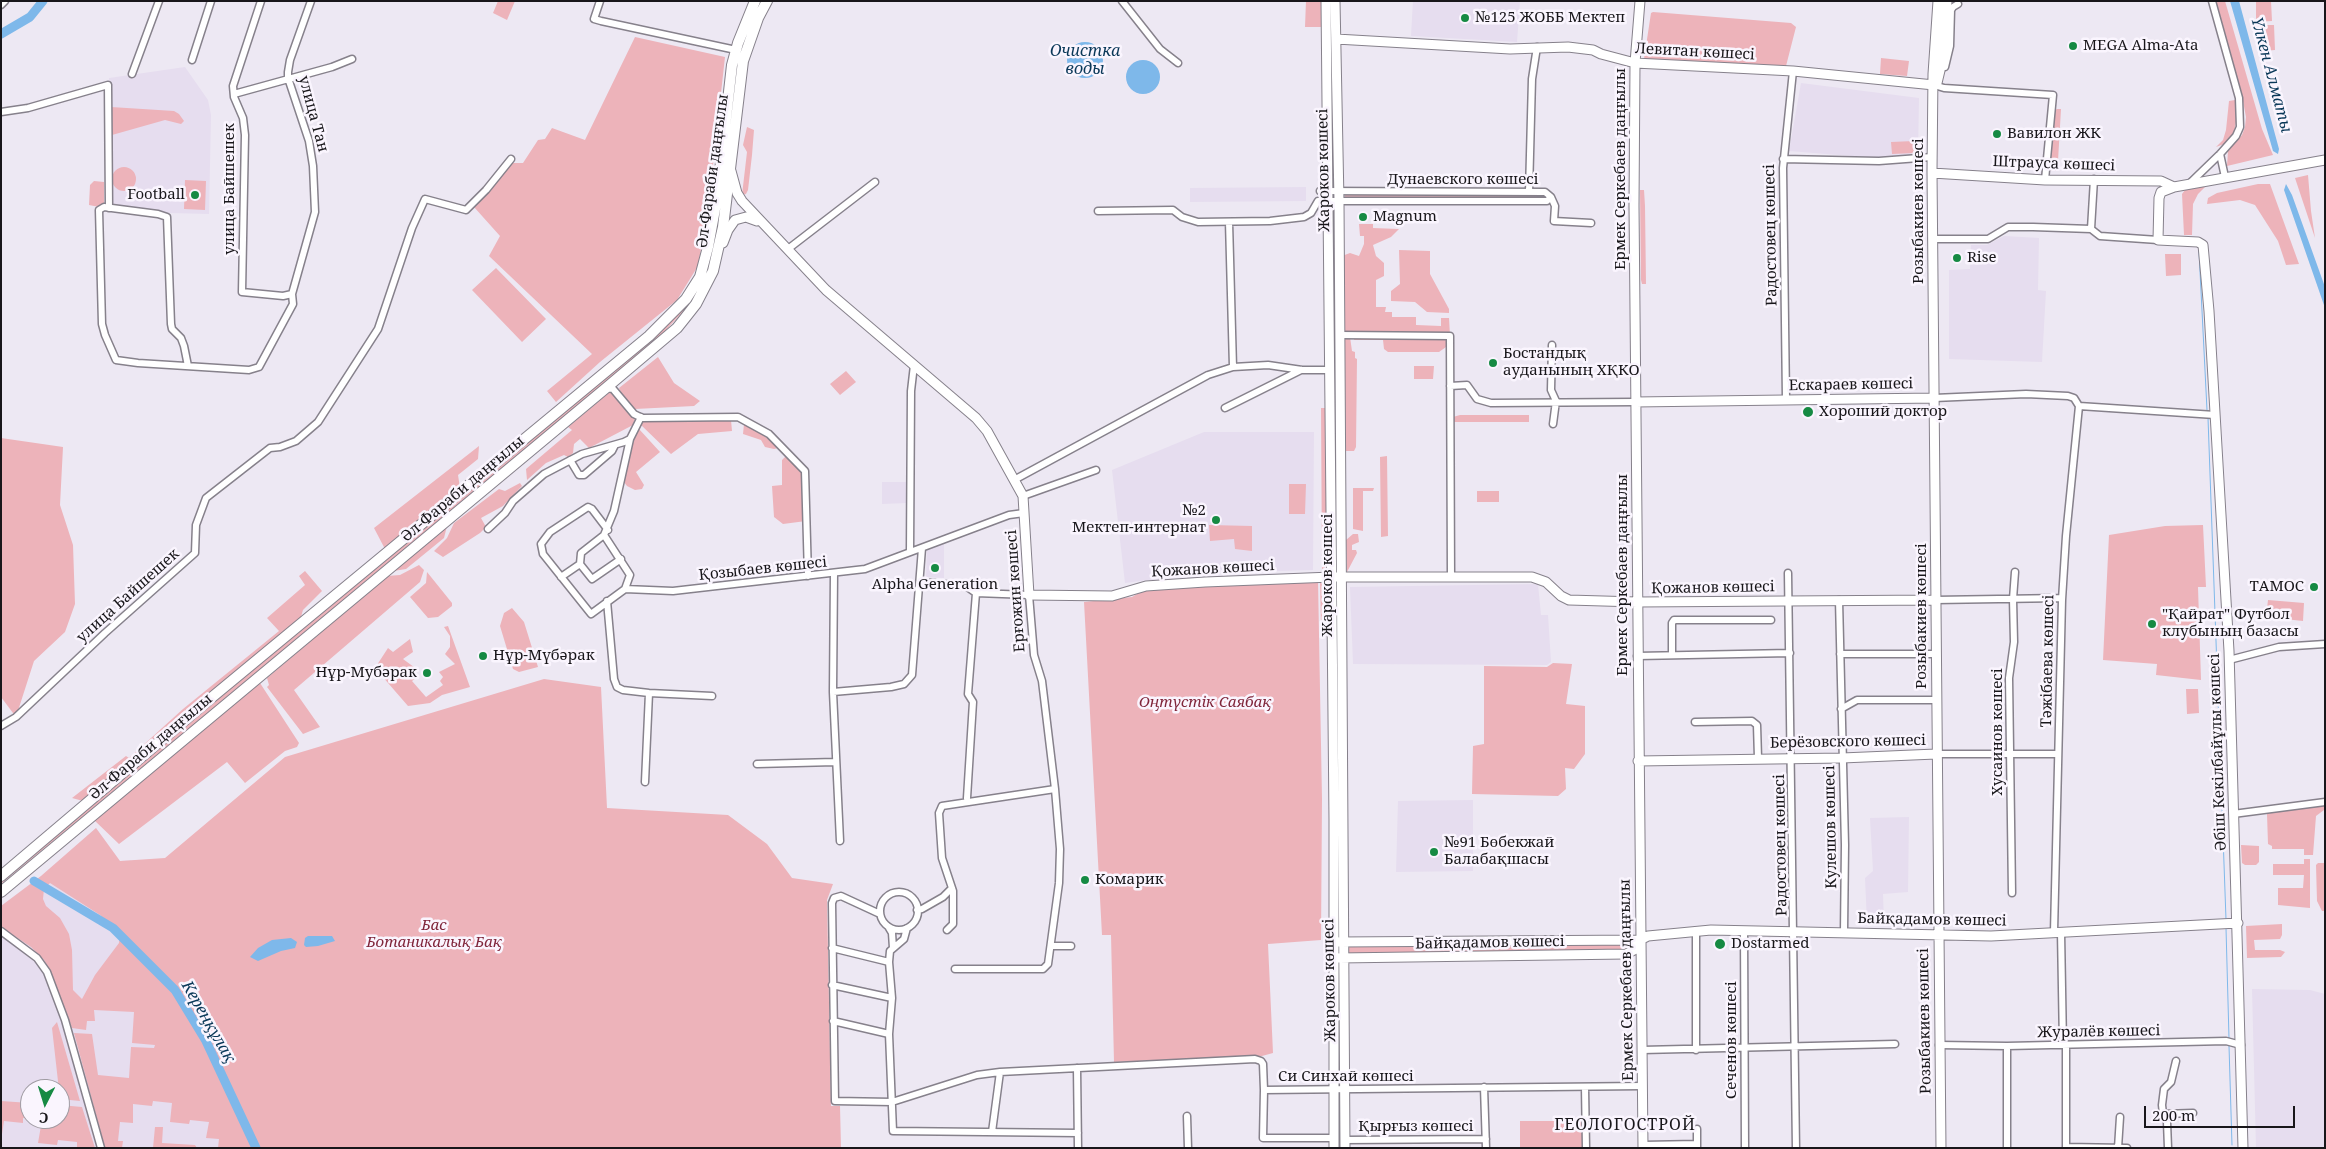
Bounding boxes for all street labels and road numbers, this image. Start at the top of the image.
street label: Левитан көшесі [1635,40,1755,64]
street label: Ермек Серкебаев даңғылы [1612,68,1630,270]
street label: улица Тан [294,74,332,154]
street label: Әл-Фараби даңғылы [693,93,733,249]
street label: Жароков көшесі [1314,108,1334,232]
street label: улица Байшешек [221,123,239,255]
street label: Розыбакиев көшесі [1910,138,1928,284]
street label: Штрауса көшесі [1992,153,2116,175]
street label: Радостовец көшесі [1761,164,1781,306]
street label: Дунаевского көшесі [1387,171,1539,189]
street label: Ескараев көшесі [1788,375,1914,395]
street label: Әл-Фараби даңғылы [398,432,528,546]
street label: Ермек Серкебаев даңғылы [1614,474,1632,676]
street label: Жароков көшесі [1319,513,1337,637]
street label: Ерғожин көшесі [1003,529,1029,653]
street label: Розыбакиев көшесі [1913,543,1931,689]
street label: улица Байшешек [73,545,183,647]
street label: Қозыбаев көшесі [698,553,828,585]
street label: Қожанов көшесі [1151,557,1275,581]
street label: Қожанов көшесі [1651,578,1775,598]
street label: Тәжібаева көшесі [2038,594,2058,728]
street label: Әбіш Кекілбайұлы көшесі [2206,653,2230,851]
street label: Хусаинов көшесі [1989,668,2007,796]
street label: Әл-Фараби даңғылы [86,690,216,804]
street label: Берёзовского көшесі [1770,732,1926,752]
street label: Кулешов көшесі [1821,765,1841,889]
street label: Радостовец көшесі [1771,774,1791,916]
street label: Ермек Серкебаев даңғылы [1616,879,1638,1081]
street label: Байқадамов көшесі [1857,910,2007,930]
street label: Жароков көшесі [1320,918,1340,1042]
street label: Байқадамов көшесі [1415,933,1565,953]
street label: Розыбакиев көшесі [1915,948,1935,1094]
street label: Сеченов көшесі [1723,981,1741,1099]
street label: Журалёв көшесі [2037,1022,2161,1042]
street label: Си Синхай көшесі [1278,1068,1414,1086]
street label: Қырғыз көшесі [1358,1118,1474,1136]

